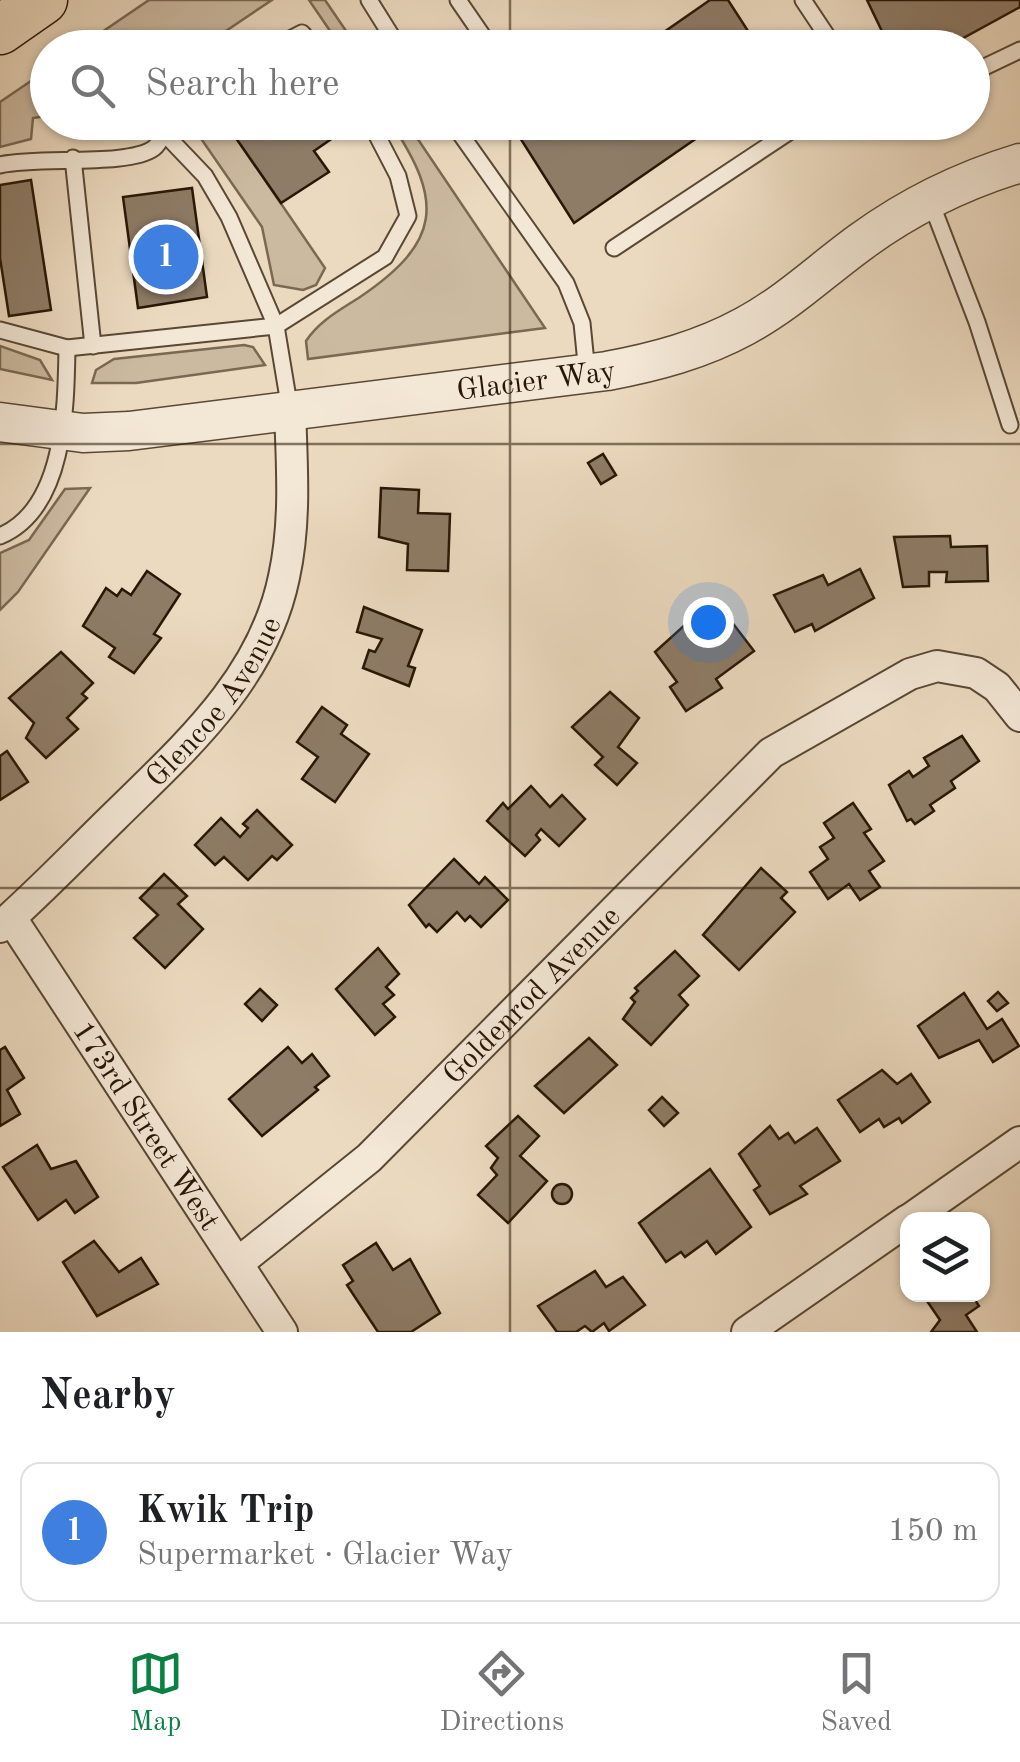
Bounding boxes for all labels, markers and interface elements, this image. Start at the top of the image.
search box [30,30,990,140]
icon: search [65,58,120,113]
text: Search here [145,66,340,104]
pin: 1 [134,220,198,294]
street label: Glacier Way [455,357,619,407]
your location [683,597,734,648]
street label: Glencoe Avenue [141,613,288,793]
street label: Goldenrod Avenue [438,901,627,1091]
street label: 173rd Street West [66,1017,224,1236]
map controls [900,1212,990,1302]
button: layers [900,1212,990,1302]
text: Nearby [40,1376,176,1418]
text: Kwik Trip [137,1493,315,1531]
text: 1 [65,1516,84,1548]
text: 150 m [888,1516,978,1548]
text: Supermarket · Glacier Way [137,1540,513,1572]
tab: Map [128,1646,183,1741]
tab: Directions [440,1646,564,1741]
tab: Saved [820,1646,892,1741]

